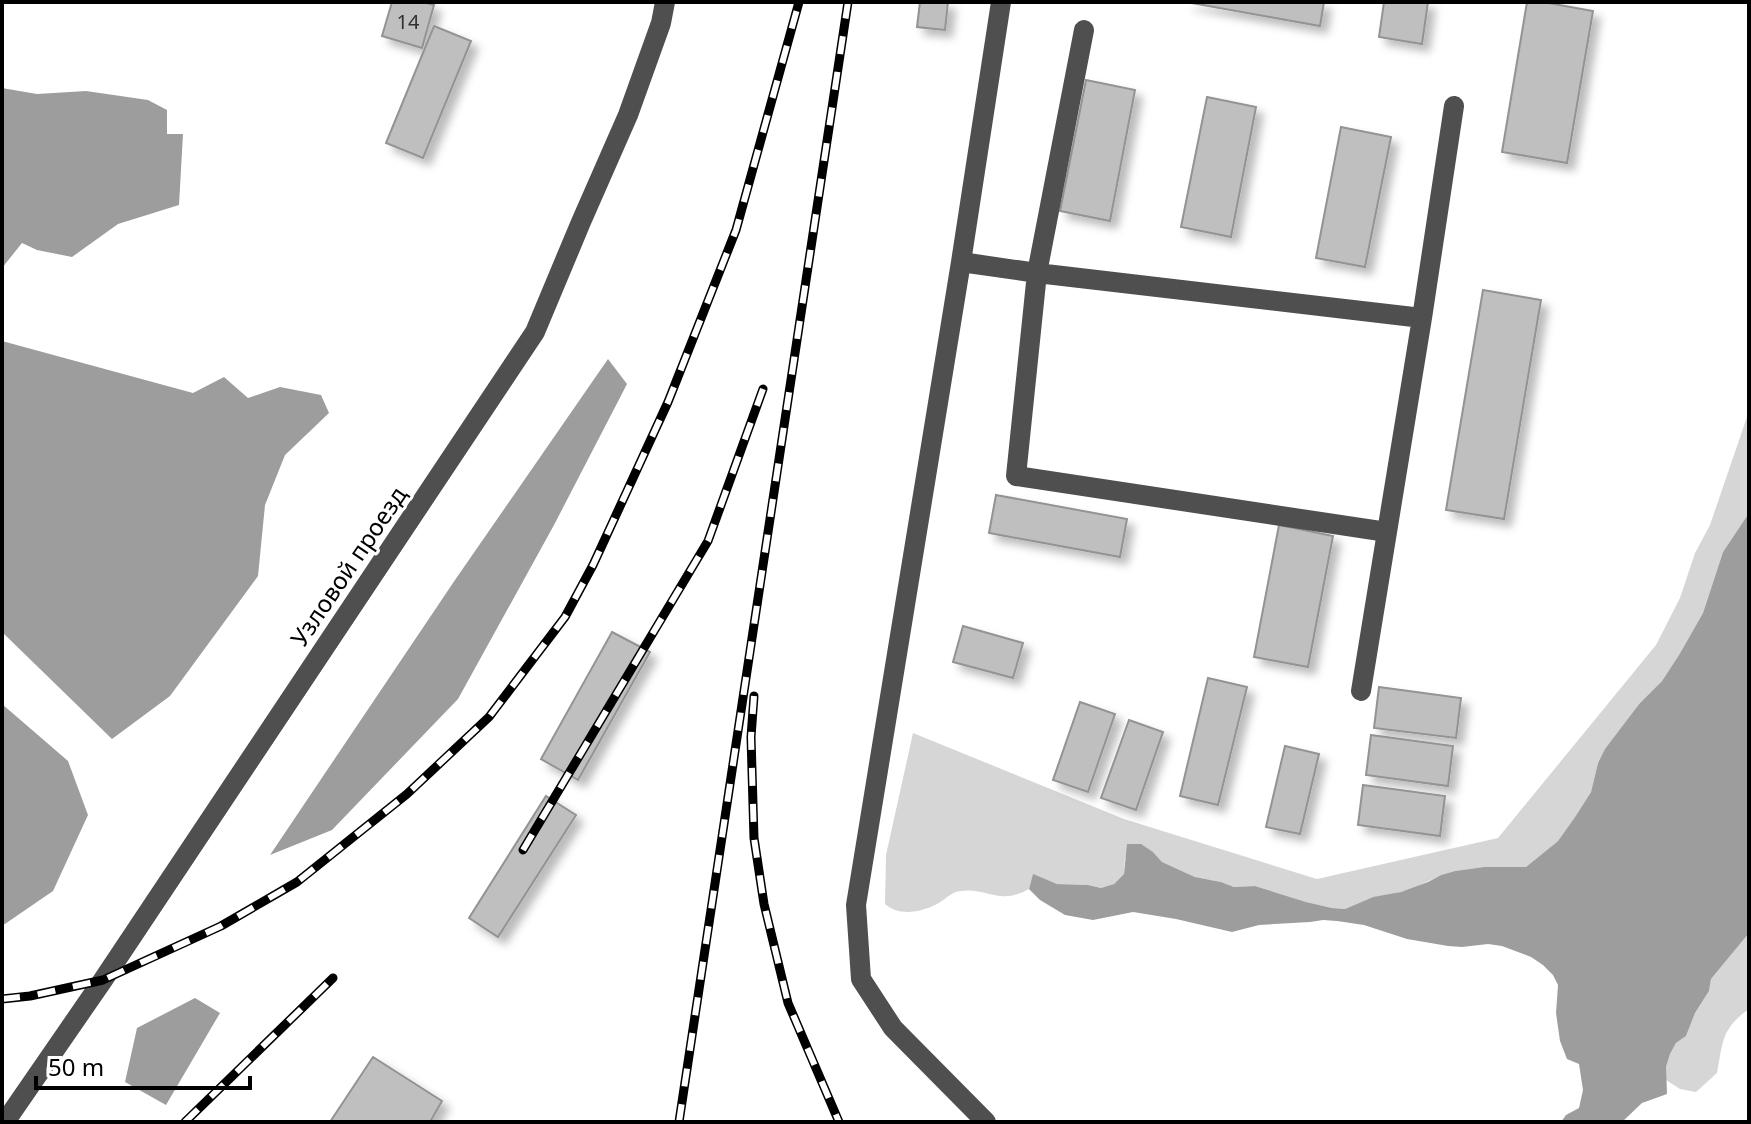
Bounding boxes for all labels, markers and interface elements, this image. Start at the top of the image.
house number: 14 [397,8,420,35]
street label: Узловой проезд [282,479,414,652]
scale bar [36,1040,250,1090]
text: 50 m [48,1050,104,1083]

